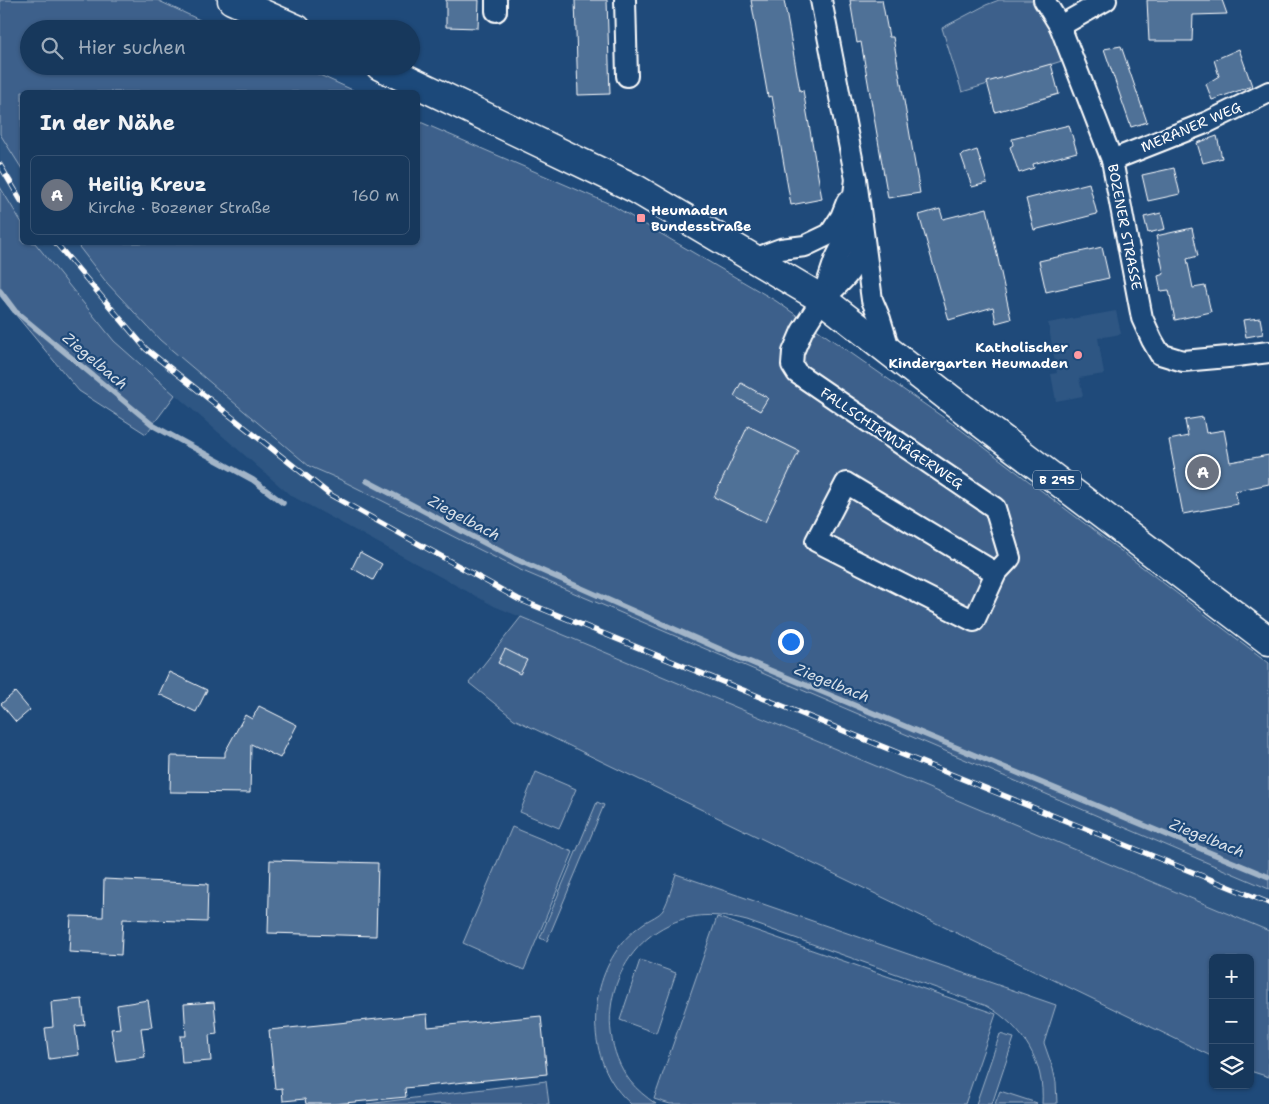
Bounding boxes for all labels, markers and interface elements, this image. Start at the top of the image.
search box [20,20,420,75]
icon: search [38,34,66,62]
text: Hier suchen [78,35,186,60]
street label: MERANER WEG [1138,98,1244,156]
text: In der Nähe [40,109,175,137]
street label: BOZENER STRASSE [1104,162,1146,292]
text: Heilig Kreuz [88,172,207,197]
text: A [51,185,63,206]
text: 160 m [352,185,399,206]
text: Kirche · Bozener Straße [88,197,271,218]
place label: Heumaden Bundesstraße [651,201,752,235]
marker: Heumaden Bundesstraße [635,212,647,224]
water label: Ziegelbach [58,328,132,394]
place label: Katholischer Kindergarten Heumaden [889,338,1068,372]
marker: Katholischer Kindergarten Heumaden [1072,349,1084,361]
street label: FALLSCHIRMJÄGERWEG [817,383,967,493]
pin: A [1187,453,1219,491]
road number: B 295 [1033,470,1081,490]
water label: Ziegelbach [424,491,504,545]
your location [778,629,804,655]
water label: Ziegelbach [791,659,873,707]
water label: Ziegelbach [1166,814,1248,862]
map controls [1209,954,1254,1089]
button: + [1209,954,1254,999]
button: − [1209,999,1254,1044]
button: layers [1209,1044,1254,1089]

